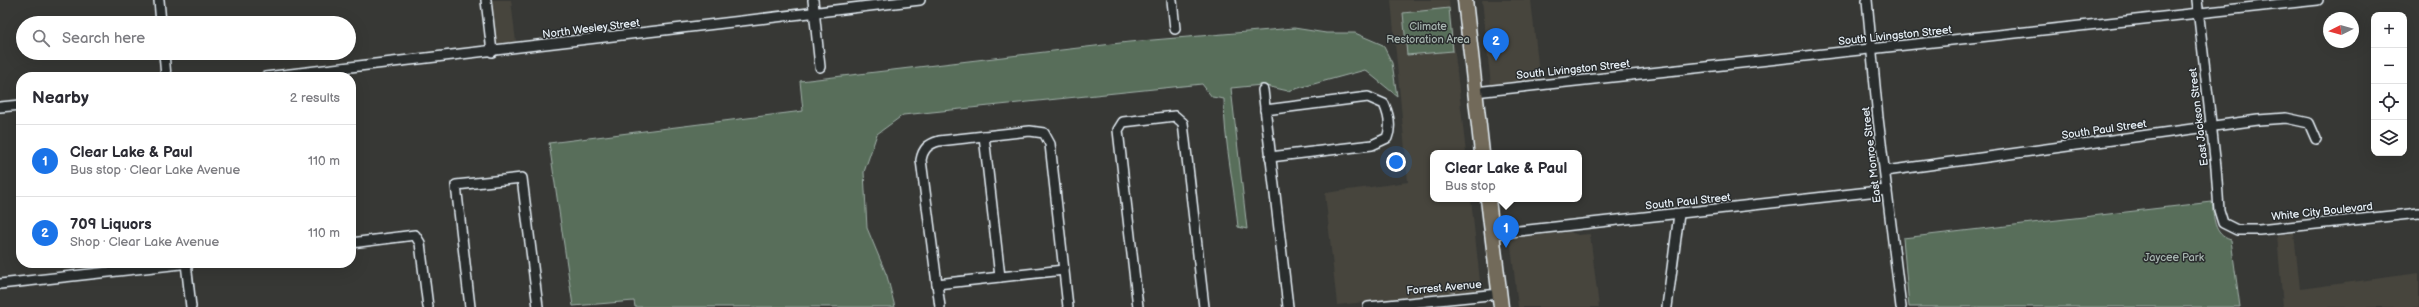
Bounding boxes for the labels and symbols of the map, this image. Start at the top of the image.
north arrow [2323,12,2359,48]
street label: North Wesley Street [542,16,641,41]
park label: Climate Restoration Area [1386,20,1470,46]
street label: South Livingston Street [1838,23,1953,48]
pin: 2 [1483,28,1509,61]
street label: South Livingston Street [1516,57,1631,82]
street label: East Jackson Street [2186,67,2211,167]
street label: East Monroe Street [1859,106,1884,204]
street label: South Paul Street [2061,117,2148,142]
your location [1386,152,1406,172]
street label: South Paul Street [1645,190,1732,212]
street label: White City Boulevard [2271,200,2373,223]
pin: 1 [1493,215,1519,248]
park label: Jaycee Park [2144,251,2205,264]
street label: Forrest Avenue [1406,278,1483,297]

